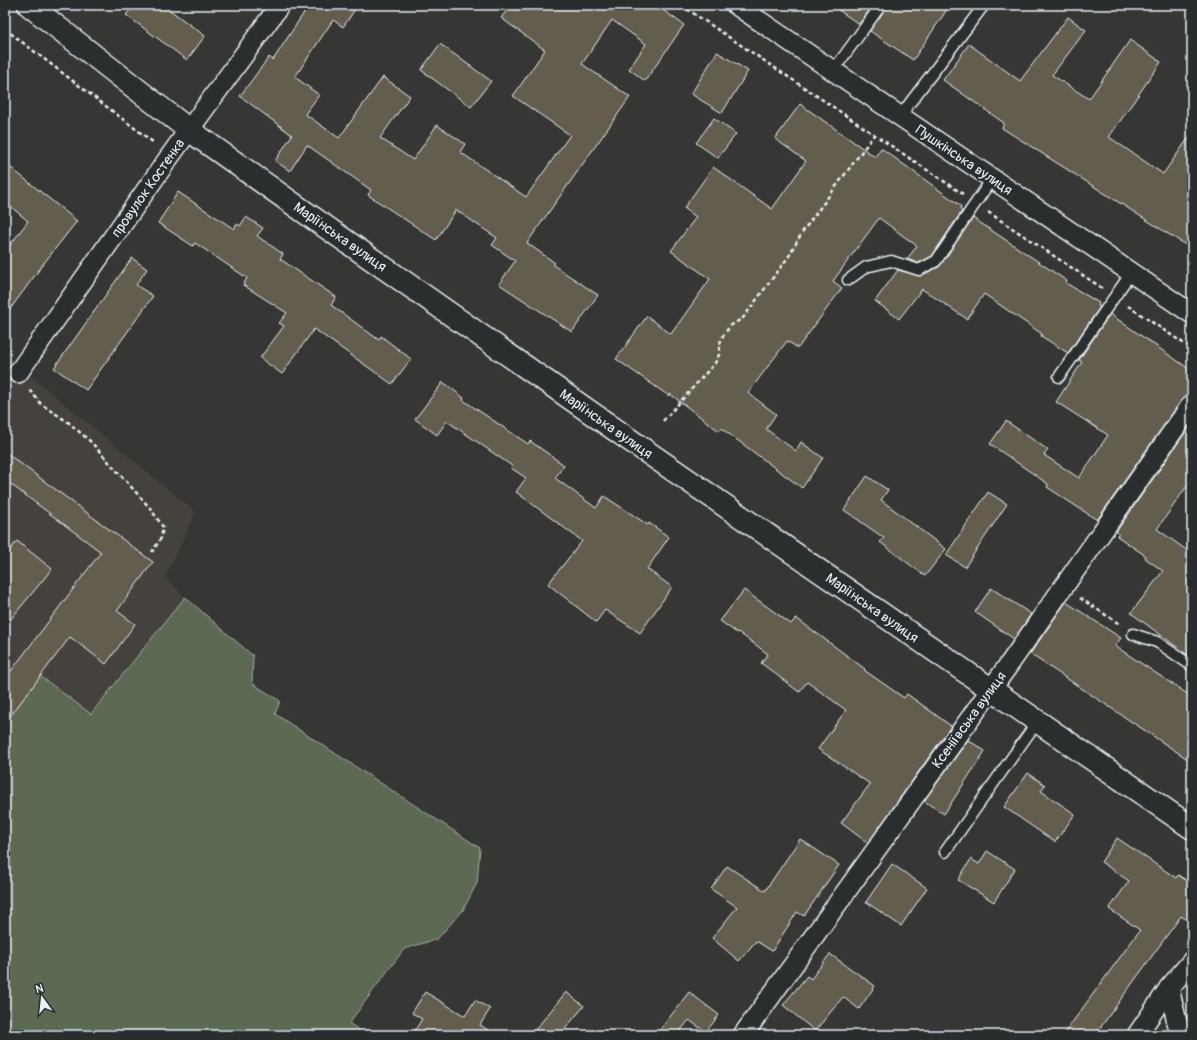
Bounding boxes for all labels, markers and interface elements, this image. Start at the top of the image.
street label: Пушкінська вулиця [912,121,1016,199]
street label: провулок Костенка [108,135,188,241]
street label: Маріїнська вулиця [290,199,390,275]
street label: Маріїнська вулиця [556,386,656,462]
street label: Маріїнська вулиця [822,570,922,646]
street label: Ксеніївська вулиця [928,668,1010,772]
north arrow [22,978,62,1018]
text: N [34,981,45,996]

